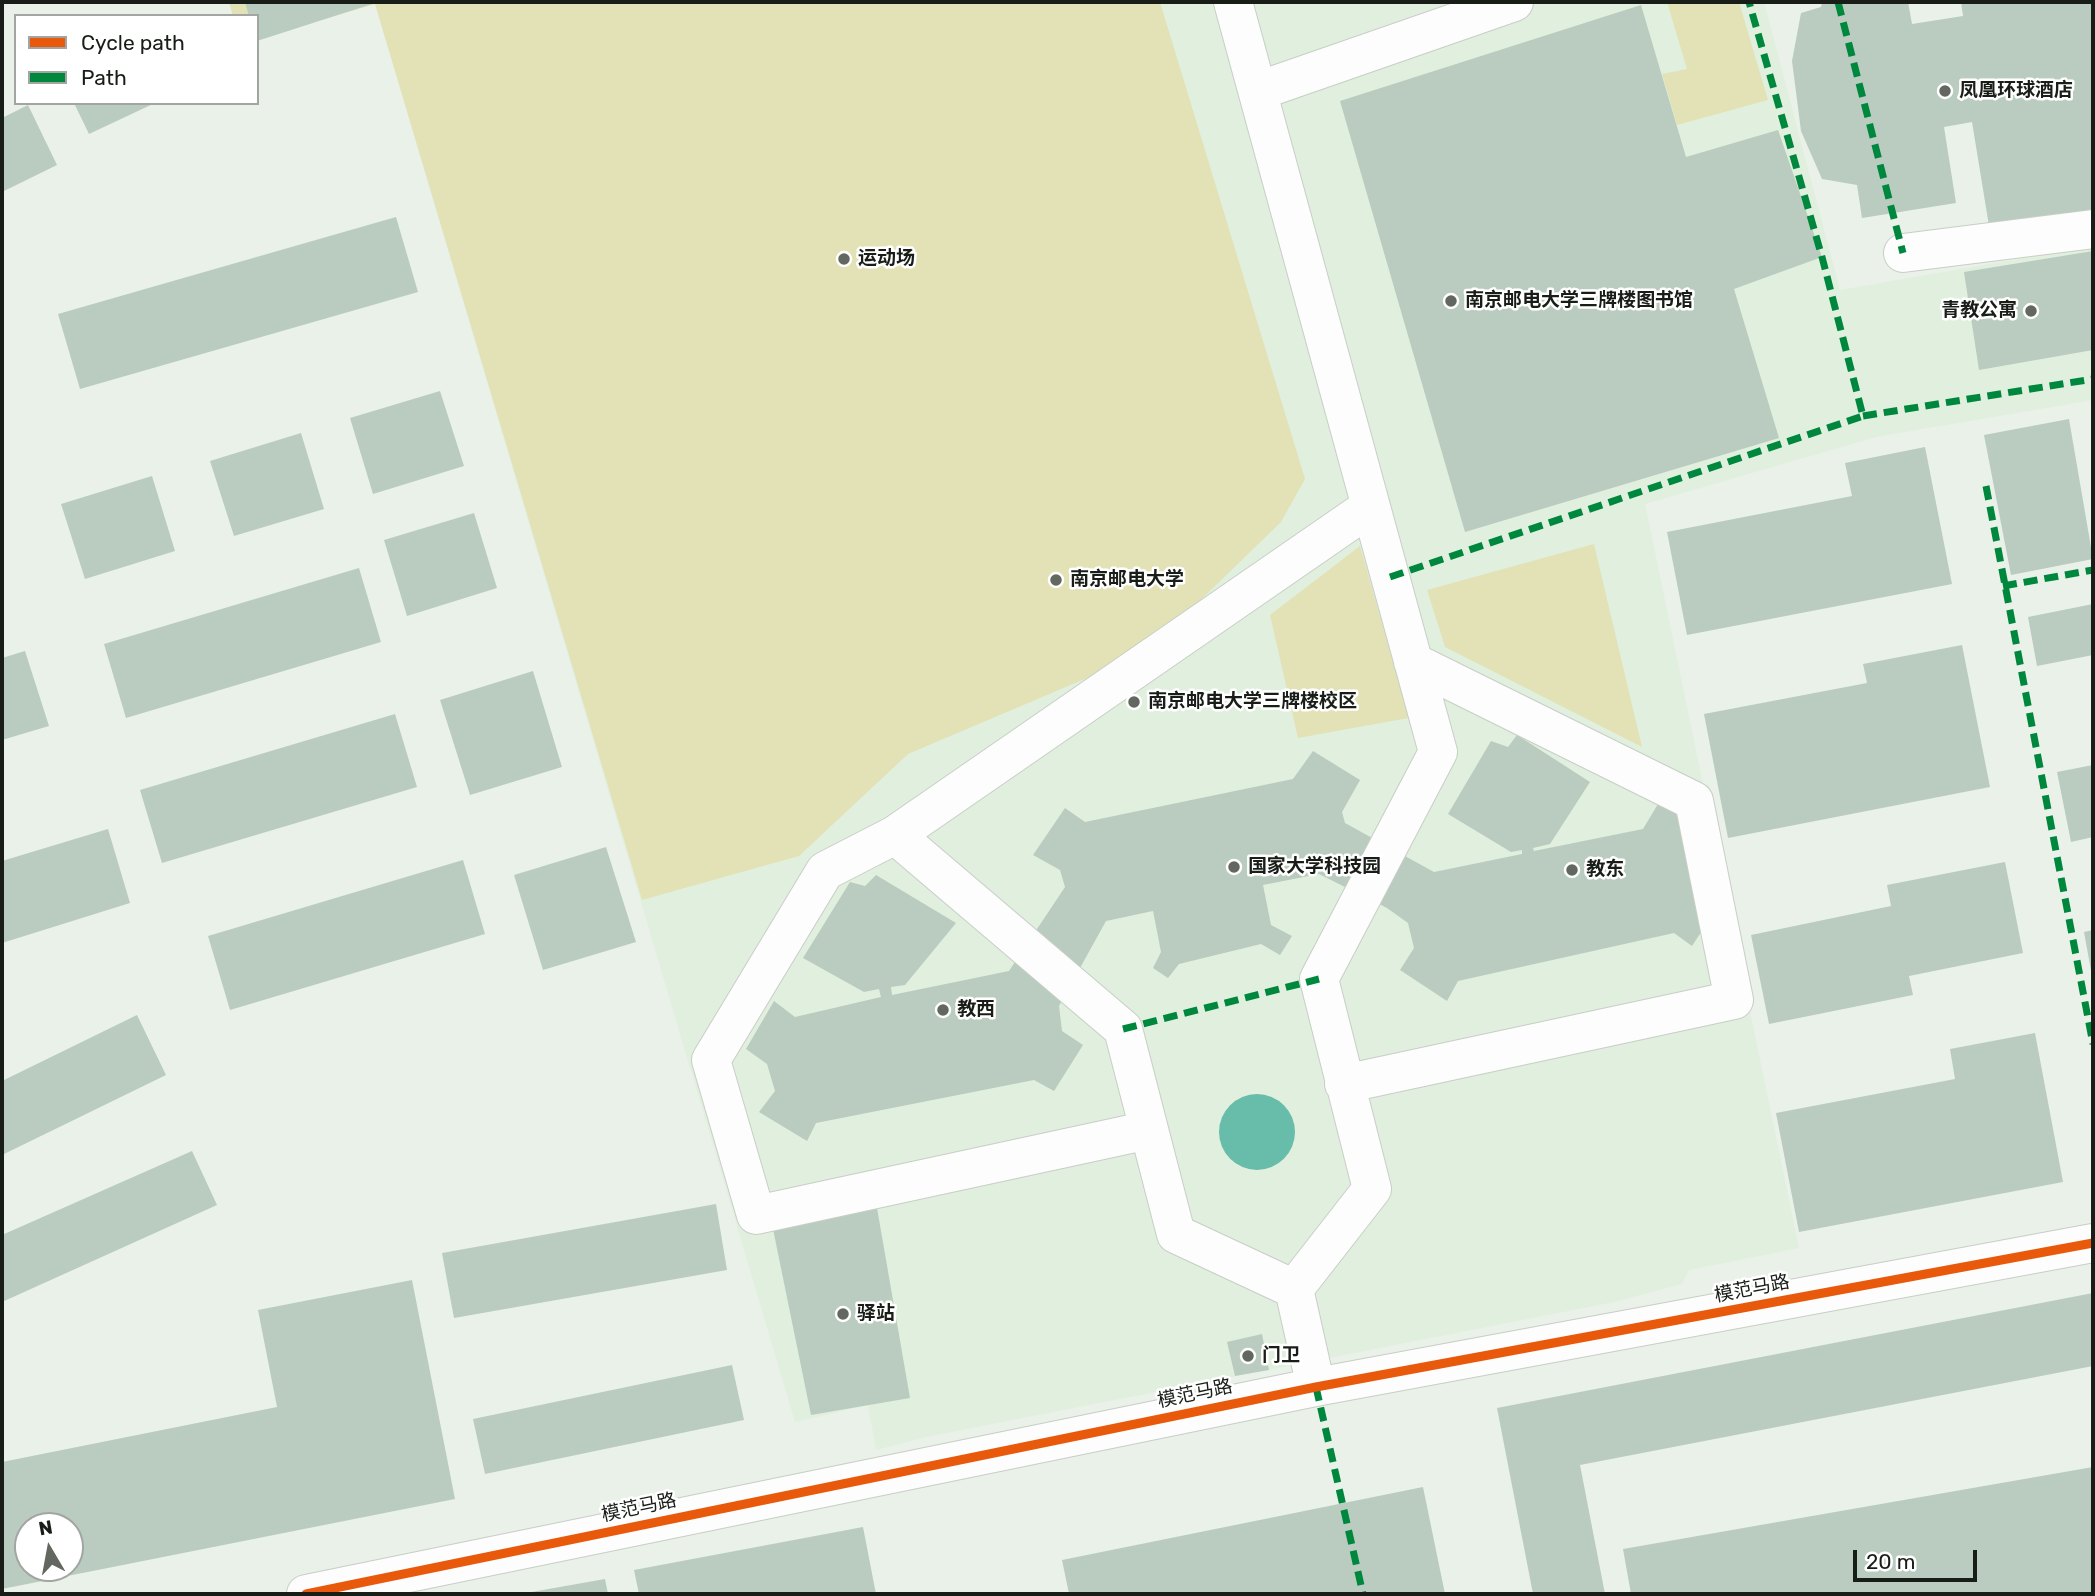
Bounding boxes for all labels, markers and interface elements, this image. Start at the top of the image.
legend [14,14,259,105]
text: Cycle path [81,30,185,55]
text: Path [81,65,127,90]
place label: 凤凰环球酒店 [1959,80,2073,102]
marker: 凤凰环球酒店 [1937,83,1953,99]
place label: 运动场 [858,248,915,270]
marker: 运动场 [836,251,852,267]
place label: 南京邮电大学三牌楼图书馆 [1465,290,1693,312]
marker: 南京邮电大学三牌楼图书馆 [1443,293,1459,309]
place label: 青教公寓 [1941,300,2017,322]
marker: 青教公寓 [2023,303,2039,319]
place label: 南京邮电大学 [1070,569,1184,591]
marker: 南京邮电大学 [1048,572,1064,588]
place label: 南京邮电大学三牌楼校区 [1148,691,1357,713]
marker: 南京邮电大学三牌楼校区 [1126,694,1142,710]
place label: 国家大学科技园 [1248,856,1381,878]
marker: 国家大学科技园 [1226,859,1242,875]
place label: 教东 [1586,859,1624,881]
marker: 教东 [1564,862,1580,878]
place label: 教西 [957,999,995,1021]
marker: 教西 [935,1002,951,1018]
street label: 模范马路 [1713,1271,1791,1307]
place label: 驿站 [857,1303,895,1325]
marker: 驿站 [835,1306,851,1322]
place label: 门卫 [1262,1345,1300,1367]
marker: 门卫 [1240,1348,1256,1364]
street label: 模范马路 [1155,1375,1235,1413]
street label: 模范马路 [599,1489,679,1527]
north arrow [14,1512,84,1582]
text: N [37,1515,54,1540]
scale bar [1857,1536,1981,1580]
text: 20 m [1866,1549,1915,1574]

